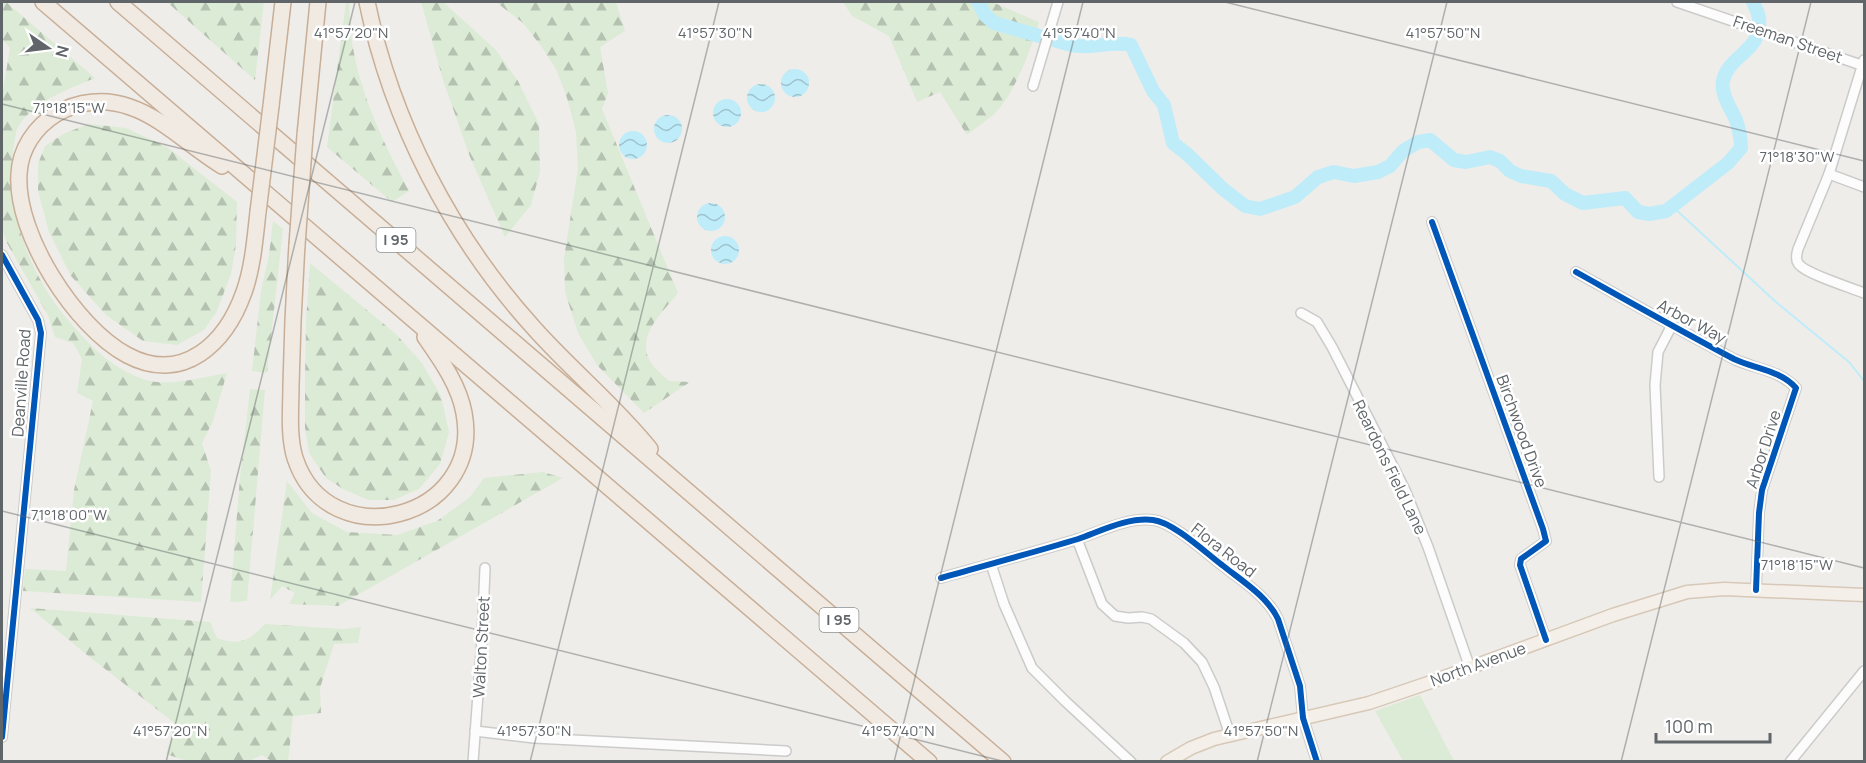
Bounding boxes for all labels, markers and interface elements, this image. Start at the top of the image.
street label: Freeman Street [1730,10,1846,68]
north arrow [18,18,78,78]
text: 41°57'20"N [314,22,388,43]
text: 41°57'30"N [678,22,752,43]
text: 41°57'40"N [1042,22,1116,43]
text: 41°57'50"N [1406,22,1480,43]
text: N [50,43,75,60]
text: 71°18'15"W [33,97,105,118]
text: 71°18'30"W [1759,146,1835,167]
road number: I 95 [376,228,416,252]
street label: Arbor Way [1654,294,1731,349]
street label: Deanville Road [6,328,36,438]
street label: Birchwood Drive [1491,372,1553,490]
street label: Reardons Field Lane [1348,396,1432,538]
street label: Arbor Drive [1740,407,1786,491]
text: 71°18'00"W [31,504,107,525]
street label: Flora Road [1187,518,1261,582]
text: 71°18'15"W [1761,554,1833,575]
street label: Walton Street [467,595,495,699]
road number: I 95 [820,608,858,632]
street label: North Avenue [1427,637,1529,691]
scale bar [1656,706,1770,744]
text: 100 m [1665,714,1713,738]
text: 41°57'20"N [133,720,207,741]
text: 41°57'30"N [497,720,571,741]
text: 41°57'40"N [861,720,935,741]
text: 41°57'50"N [1224,720,1298,741]

